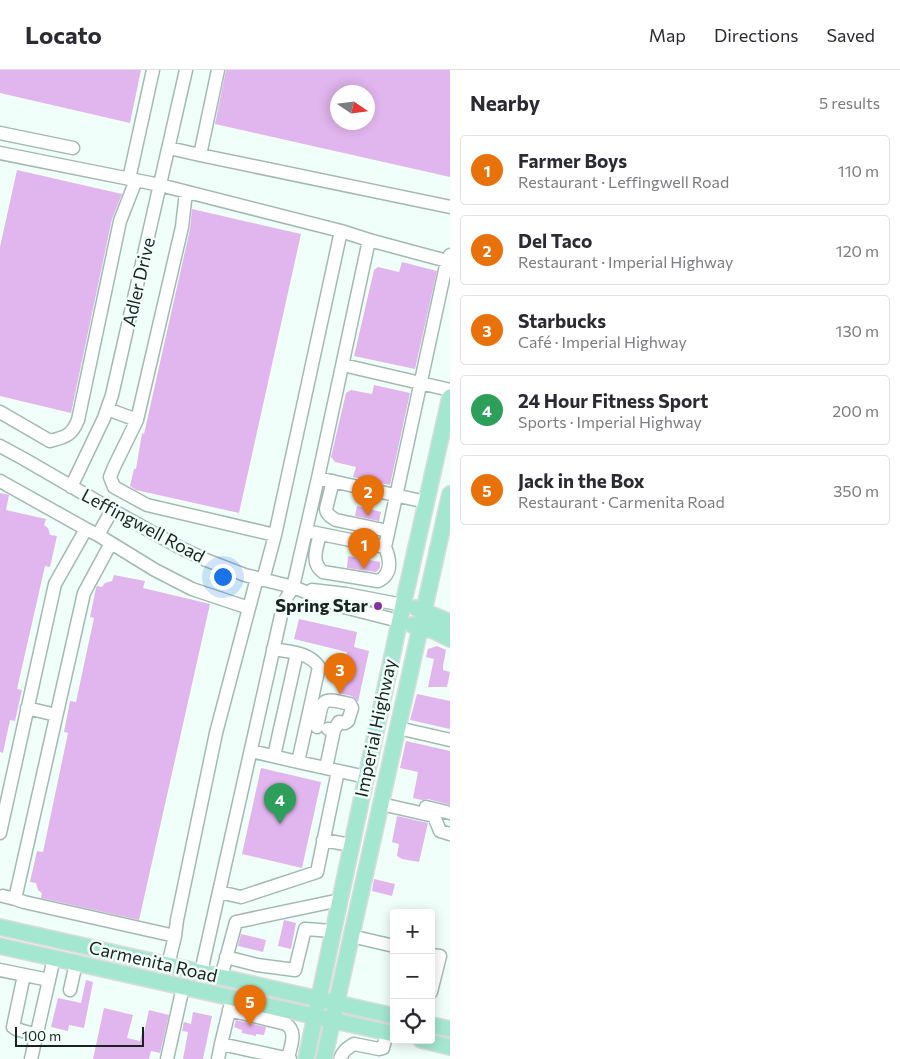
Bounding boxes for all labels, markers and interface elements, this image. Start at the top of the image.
text: Locato [25,20,102,49]
text: Map [649,24,686,46]
text: Directions [714,24,798,46]
text: Saved [826,24,875,46]
north arrow [330,85,375,130]
text: Nearby [470,90,540,115]
text: 5 results [819,93,880,112]
text: Farmer Boys [518,149,627,172]
text: 1 [483,161,491,180]
text: 110 m [838,161,879,180]
text: Restaurant · Leffingwell Road [518,172,729,191]
text: Del Taco [518,229,592,252]
street label: Adler Drive [117,235,159,328]
text: 2 [482,241,492,260]
text: 120 m [836,241,879,260]
text: Restaurant · Imperial Highway [518,252,733,271]
text: Starbucks [518,309,606,332]
text: 3 [482,321,492,340]
text: 130 m [836,321,879,340]
text: Café · Imperial Highway [518,332,687,351]
text: 24 Hour Fitness Sport [518,389,708,412]
text: 4 [482,401,492,420]
text: 200 m [832,401,879,420]
text: Sports · Imperial Highway [518,412,702,431]
text: Jack in the Box [518,469,645,492]
pin: 2 [352,475,384,516]
text: 5 [482,481,492,500]
text: 350 m [833,481,879,500]
street label: Leffingwell Road [78,483,209,567]
text: Restaurant · Carmenita Road [518,492,725,511]
pin: 1 [348,528,380,569]
your location [210,564,236,590]
place label: Spring Star [275,594,369,616]
marker: Spring Star [372,600,384,612]
pin: 3 [324,653,356,694]
street label: Imperial Highway [350,657,400,799]
pin: 4 [264,783,296,824]
map controls [390,909,435,1044]
button: + [390,909,435,954]
street label: Carmenita Road [87,936,220,987]
button: − [390,954,435,999]
pin: 5 [234,985,266,1026]
button: locate [390,999,435,1044]
scale bar [15,1024,144,1047]
text: 100 m [22,1027,61,1044]

